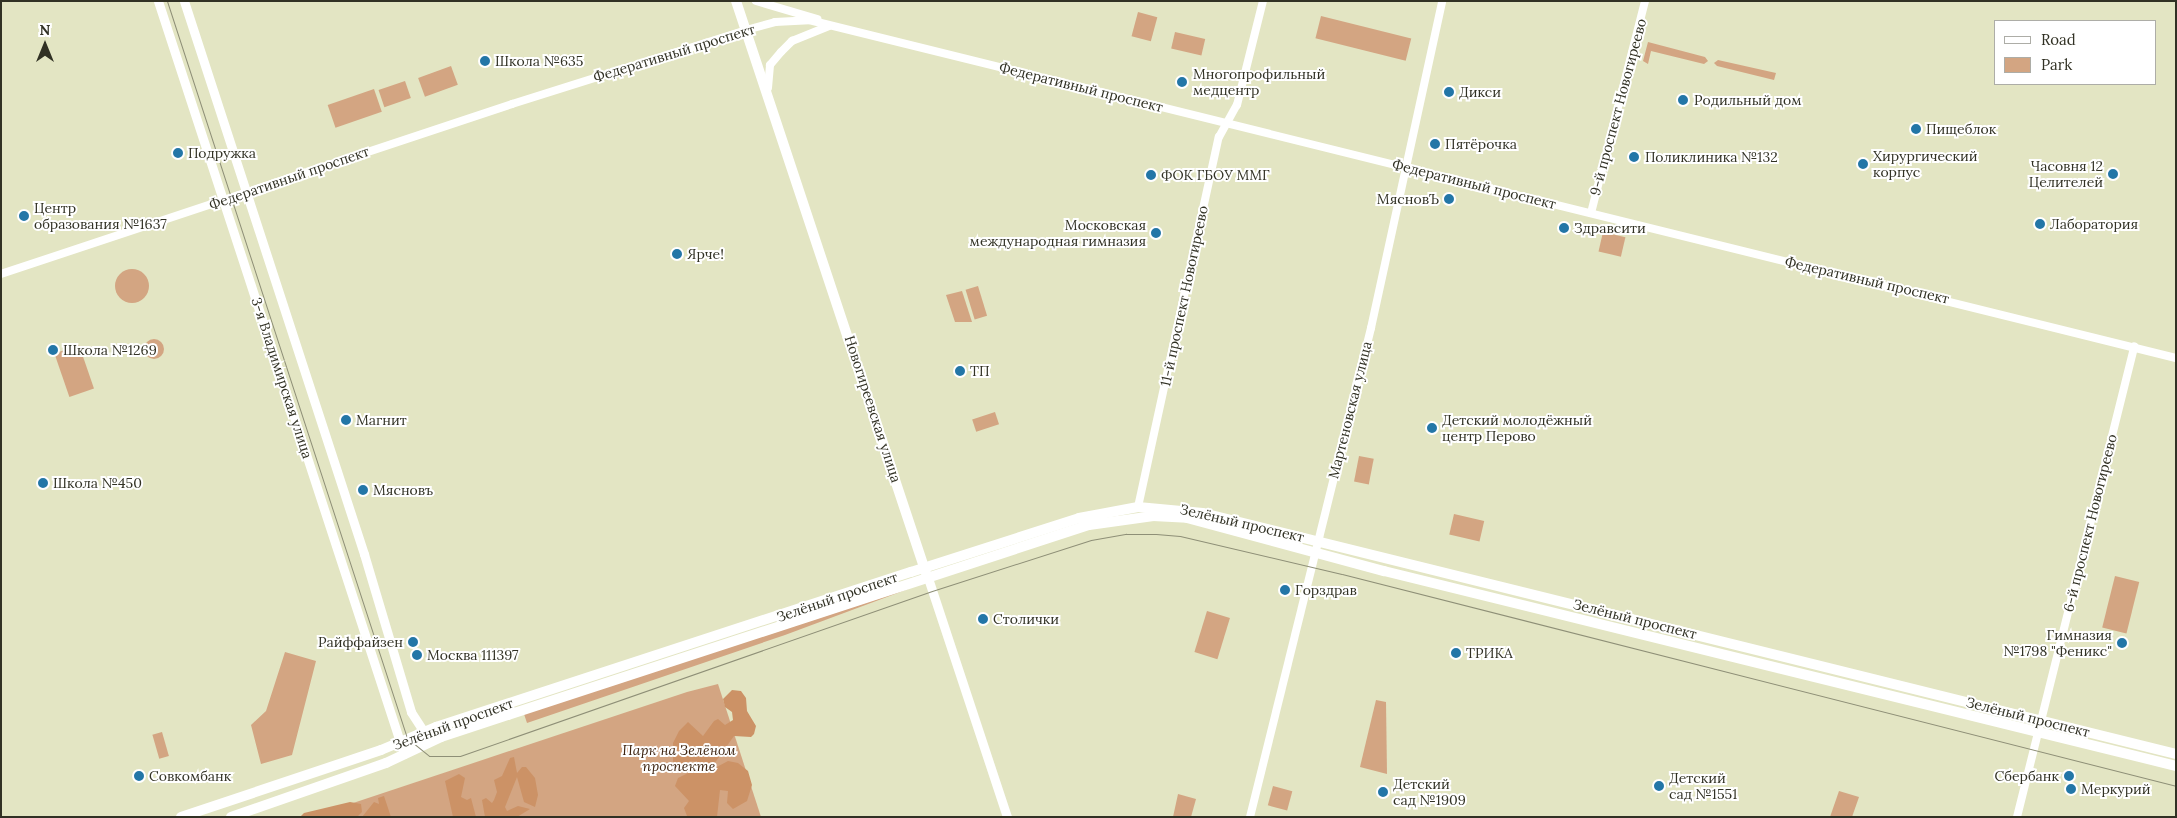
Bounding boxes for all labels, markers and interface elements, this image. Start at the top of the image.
street label: 9-й проспект Новогиреево [1586,17,1650,197]
north arrow [20,20,70,70]
street label: Федеративный проспект [591,20,757,86]
legend [1994,20,2157,85]
text: N [40,21,50,39]
text: Road [2041,30,2076,49]
place label: Школа №635 [495,53,583,69]
marker: Школа №635 [479,55,491,67]
text: Park [2041,55,2072,74]
street label: Федеративный проспект [997,58,1165,116]
place label: Многопрофильный медцентр [1193,66,1325,98]
marker: Многопрофильный медцентр [1175,75,1189,89]
place label: Дикси [1459,84,1501,100]
marker: Дикси [1443,86,1455,98]
place label: Родильный дом [1694,92,1801,108]
marker: Родильный дом [1676,93,1690,107]
place label: Пищеблок [1926,121,1996,137]
marker: Пищеблок [1910,123,1922,135]
place label: Пятёрочка [1445,136,1517,152]
marker: Пятёрочка [1429,138,1441,150]
street label: Федеративный проспект [207,143,371,213]
place label: Подружка [188,145,256,161]
marker: Подружка [172,147,184,159]
place label: Хирургический корпус [1873,148,1978,180]
place label: Поликлиника №132 [1645,149,1778,165]
marker: Поликлиника №132 [1627,150,1641,164]
street label: Федеративный проспект [1390,155,1558,213]
marker: Хирургический корпус [1857,158,1869,170]
place label: Часовня 12 Целителей [2029,158,2103,190]
place label: ФОК ГБОУ ММГ [1161,167,1270,183]
marker: Часовня 12 Целителей [2107,168,2119,180]
marker: ФОК ГБОУ ММГ [1145,169,1157,181]
place label: МясновЪ [1377,191,1439,207]
marker: МясновЪ [1443,193,1455,205]
place label: Центр образования №1637 [34,200,167,232]
street label: 11-й проспект Новогиреево [1157,204,1211,388]
marker: Центр образования №1637 [18,210,30,222]
place label: Лаборатория [2050,216,2138,232]
place label: Московская международная гимназия [970,217,1146,250]
marker: Лаборатория [2034,218,2046,230]
place label: Здравсити [1574,220,1646,236]
marker: Здравсити [1558,222,1570,234]
marker: Московская международная гимназия [1150,227,1162,239]
place label: Ярче! [687,246,724,262]
marker: Ярче! [671,248,683,260]
street label: Федеративный проспект [1783,253,1951,307]
street label: 3-я Владимирская улица [248,295,316,461]
street label: Новогиреевская улица [841,333,905,485]
street label: Мартеновская улица [1325,340,1375,480]
place label: Школа №1269 [63,342,157,358]
marker: Школа №1269 [47,344,59,356]
place label: ТП [970,363,990,379]
marker: ТП [954,365,966,377]
place label: Магнит [356,412,407,428]
place label: Детский молодёжный центр Перово [1442,412,1592,444]
marker: Магнит [340,414,352,426]
marker: Детский молодёжный центр Перово [1426,422,1438,434]
street label: 6-й проспект Новогиреево [2060,432,2120,614]
place label: Школа №450 [53,475,142,491]
marker: Школа №450 [37,477,49,489]
place label: Мясновъ [373,482,433,498]
marker: Мясновъ [357,484,369,496]
street label: Зелёный проспект [1178,501,1306,545]
street label: Зелёный проспект [774,568,900,626]
place label: Горздрав [1295,582,1357,598]
marker: Горздрав [1279,584,1291,596]
street label: Зелёный проспект [1571,596,1699,642]
place label: Столички [993,611,1059,627]
marker: Столички [977,613,989,625]
place label: Гимназия №1798 "Феникс" [2004,627,2112,660]
place label: Райффайзен [318,634,403,650]
marker: Райффайзен [407,636,419,648]
marker: Гимназия №1798 "Феникс" [2116,637,2128,649]
place label: ТРИКА [1466,645,1513,661]
place label: Москва 111397 [427,647,519,663]
marker: ТРИКА [1450,647,1462,659]
marker: Москва 111397 [411,649,423,661]
street label: Зелёный проспект [391,694,515,754]
street label: Зелёный проспект [1964,694,2092,740]
park label: Парк на Зелёном проспекте [622,742,736,774]
place label: Совкомбанк [149,768,231,784]
place label: Сбербанк [1995,768,2059,784]
marker: Совкомбанк [133,770,145,782]
place label: Детский сад №1551 [1669,770,1737,802]
marker: Сбербанк [2063,770,2075,782]
place label: Детский сад №1909 [1393,776,1466,809]
marker: Детский сад №1551 [1653,780,1665,792]
place label: Меркурий [2081,781,2151,797]
marker: Меркурий [2065,783,2077,795]
marker: Детский сад №1909 [1377,786,1389,798]

